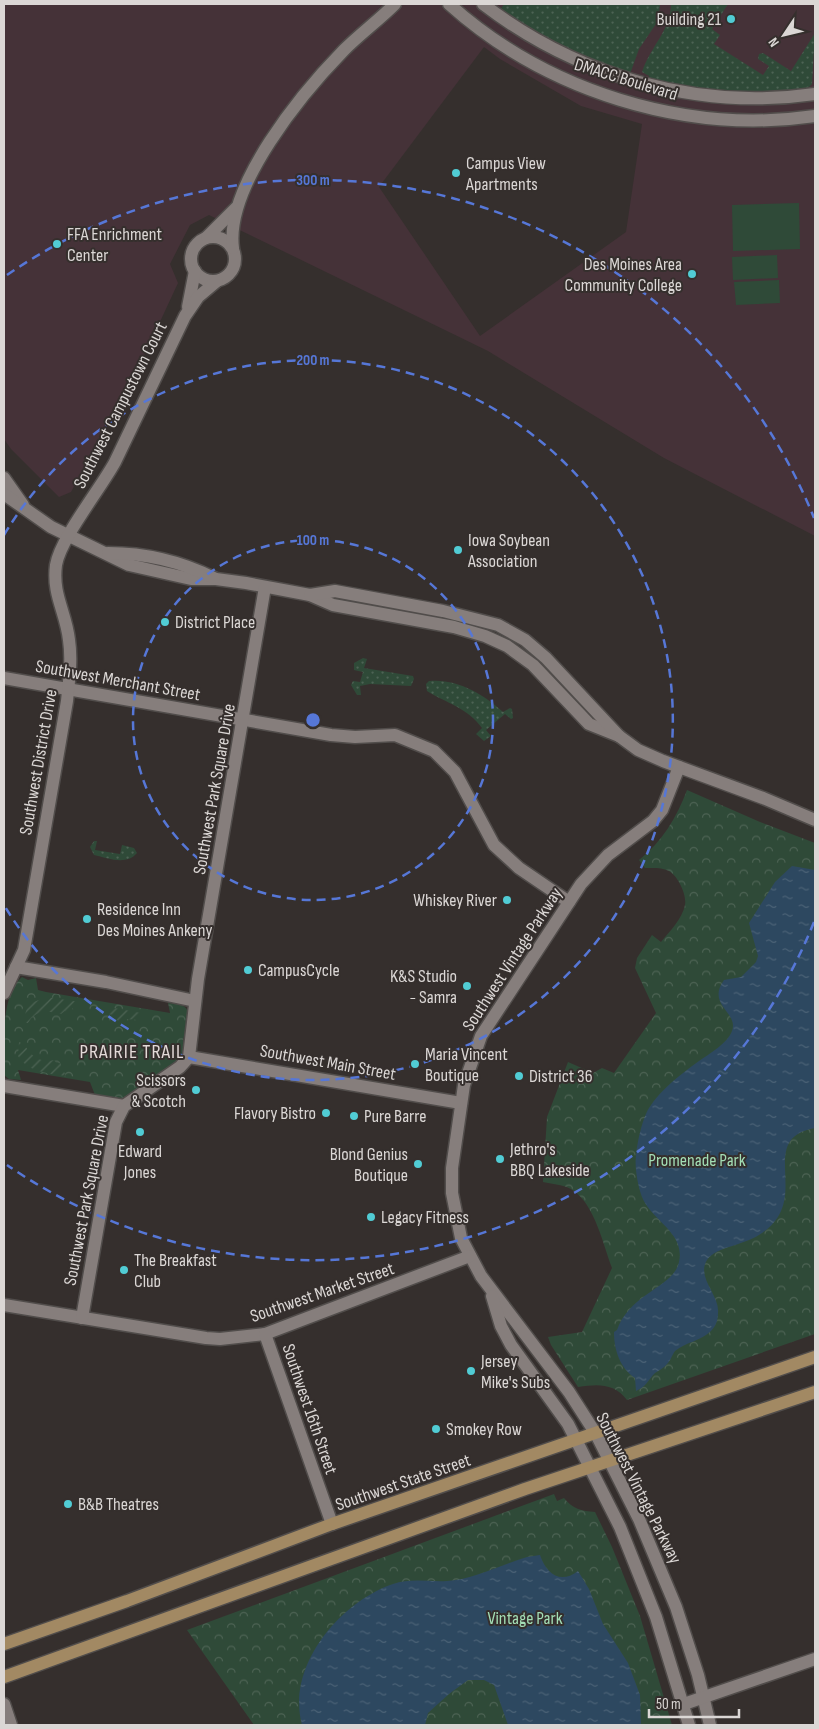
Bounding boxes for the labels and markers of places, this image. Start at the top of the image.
place label: Building 21 [656,9,722,30]
marker: Building 21 [725,13,737,25]
place label: Campus View Apartments [465,153,546,195]
marker: Campus View Apartments [450,167,462,179]
place label: FFA Enrichment Center [67,224,163,266]
marker: FFA Enrichment Center [51,238,63,250]
place label: Des Moines Area Community College [565,254,682,296]
marker: Des Moines Area Community College [686,268,698,280]
place label: Iowa Soybean Association [467,530,550,572]
marker: Iowa Soybean Association [452,544,464,556]
place label: District Place [175,612,255,633]
marker: District Place [159,616,171,628]
centre of rings [304,711,322,729]
place label: Whiskey River [413,890,497,911]
marker: Whiskey River [501,894,513,906]
place label: Residence Inn Des Moines Ankeny [97,899,212,941]
marker: Residence Inn Des Moines Ankeny [81,913,93,925]
place label: CampusCycle [258,960,340,981]
marker: CampusCycle [242,964,254,976]
place label: K&S Studio - Samra [390,966,457,1008]
marker: K&S Studio - Samra [461,980,473,992]
place label: Maria Vincent Boutique [425,1044,508,1086]
marker: Maria Vincent Boutique [409,1058,421,1070]
place label: District 36 [529,1066,593,1087]
place label: Scissors & Scotch [131,1070,186,1112]
marker: District 36 [513,1070,525,1082]
marker: Scissors & Scotch [190,1084,202,1096]
place label: Flavory Bistro [234,1103,316,1124]
place label: Pure Barre [364,1106,426,1127]
marker: Flavory Bistro [320,1107,332,1119]
marker: Pure Barre [348,1110,360,1122]
marker: Edward Jones [134,1126,146,1138]
place label: Jethro's BBQ Lakeside [509,1139,590,1181]
place label: Edward Jones [118,1141,162,1183]
place label: Blond Genius Boutique [330,1144,408,1186]
marker: Jethro's BBQ Lakeside [494,1153,506,1165]
marker: Blond Genius Boutique [412,1158,424,1170]
place label: Legacy Fitness [381,1207,469,1228]
marker: Legacy Fitness [365,1211,377,1223]
place label: The Breakfast Club [134,1250,217,1292]
marker: The Breakfast Club [118,1264,130,1276]
place label: Jersey Mike's Subs [480,1351,550,1393]
marker: Jersey Mike's Subs [465,1365,477,1377]
place label: Smokey Row [446,1419,522,1440]
marker: Smokey Row [430,1423,442,1435]
place label: B&B Theatres [78,1494,159,1515]
marker: B&B Theatres [62,1498,74,1510]

